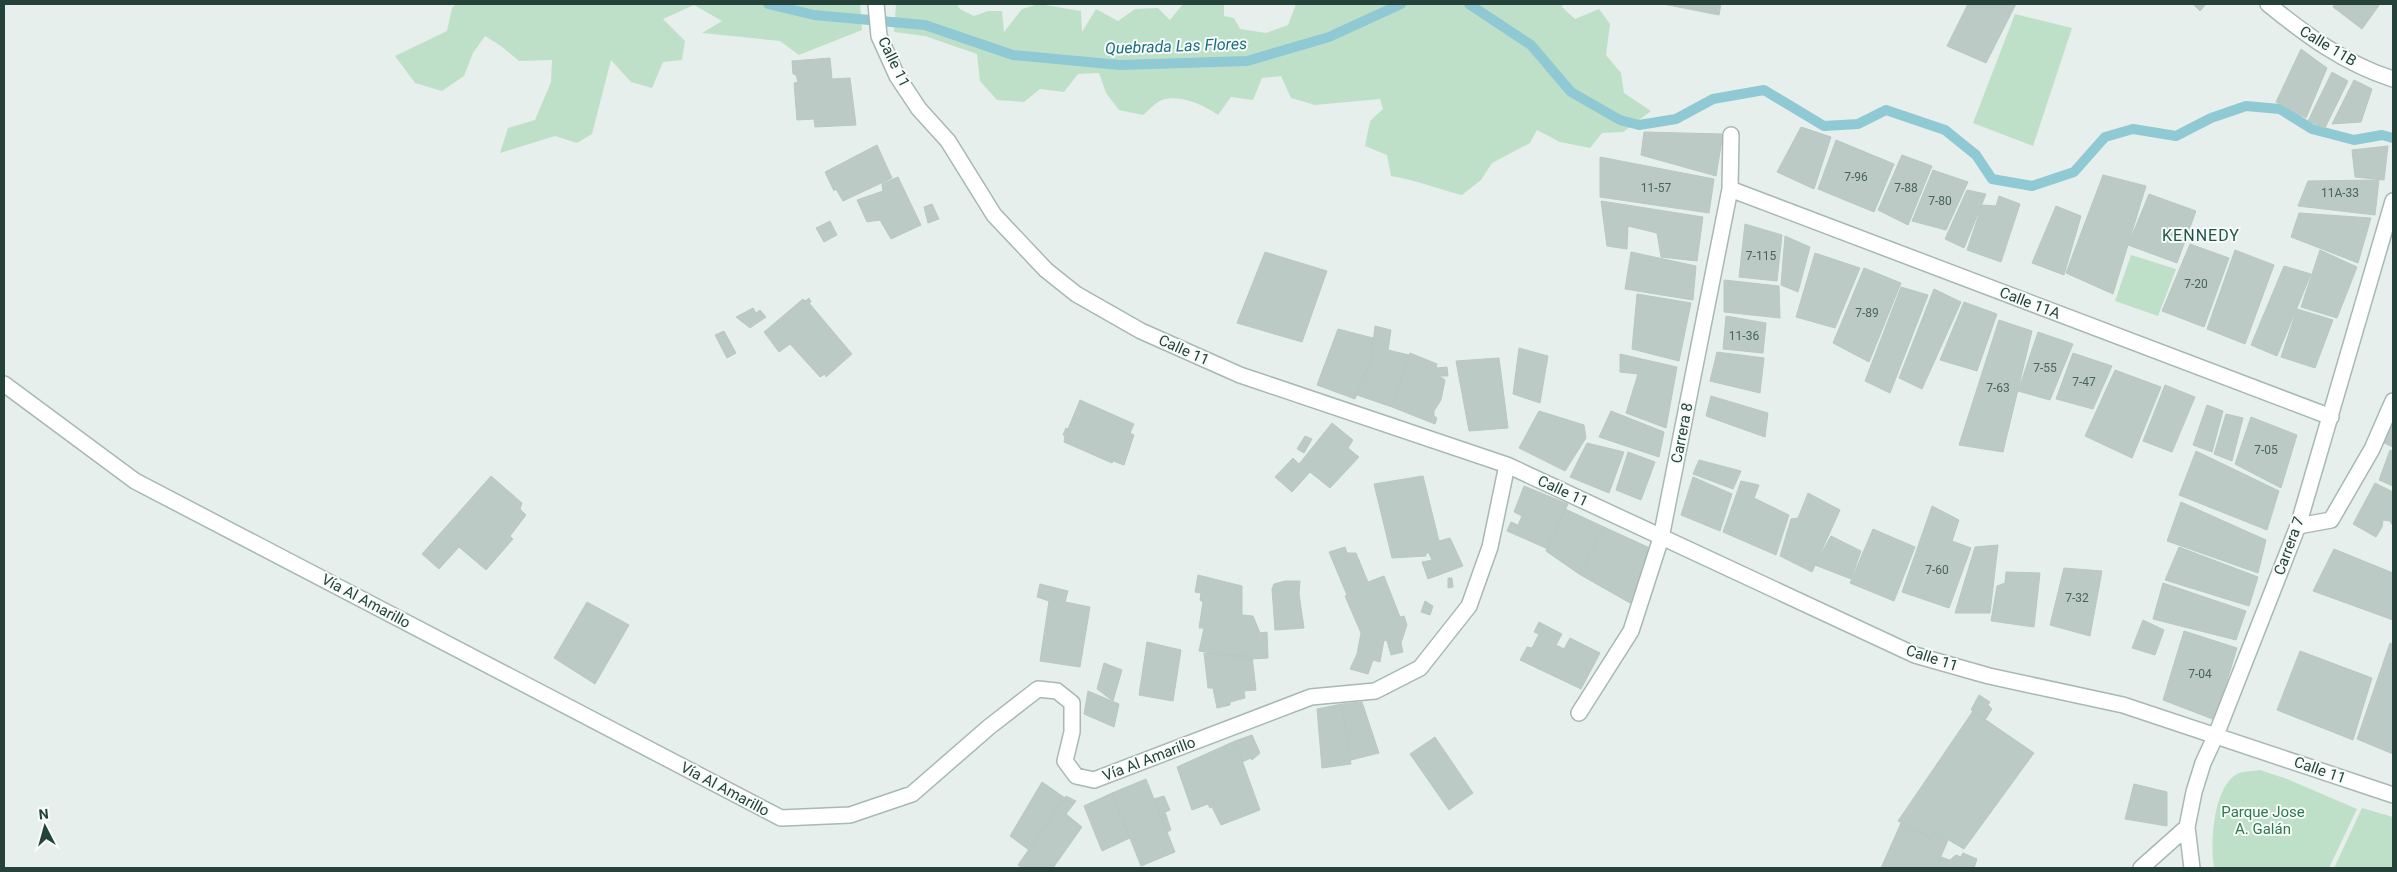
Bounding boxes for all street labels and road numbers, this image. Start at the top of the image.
street label: Calle 11B [2296,22,2360,70]
street label: Calle 11 [874,34,914,90]
street label: Calle 11A [1997,283,2063,323]
street label: Calle 11 [1156,331,1212,369]
street label: Carrera 8 [1667,401,1697,465]
street label: Calle 11 [1535,471,1591,511]
street label: Carrera 7 [2270,514,2308,578]
street label: Vía Al Amarillo [319,570,413,632]
street label: Calle 11 [1904,641,1960,675]
street label: Vía Al Amarillo [1100,733,1198,785]
street label: Calle 11 [2292,753,2348,787]
street label: Vía Al Amarillo [678,758,772,820]

